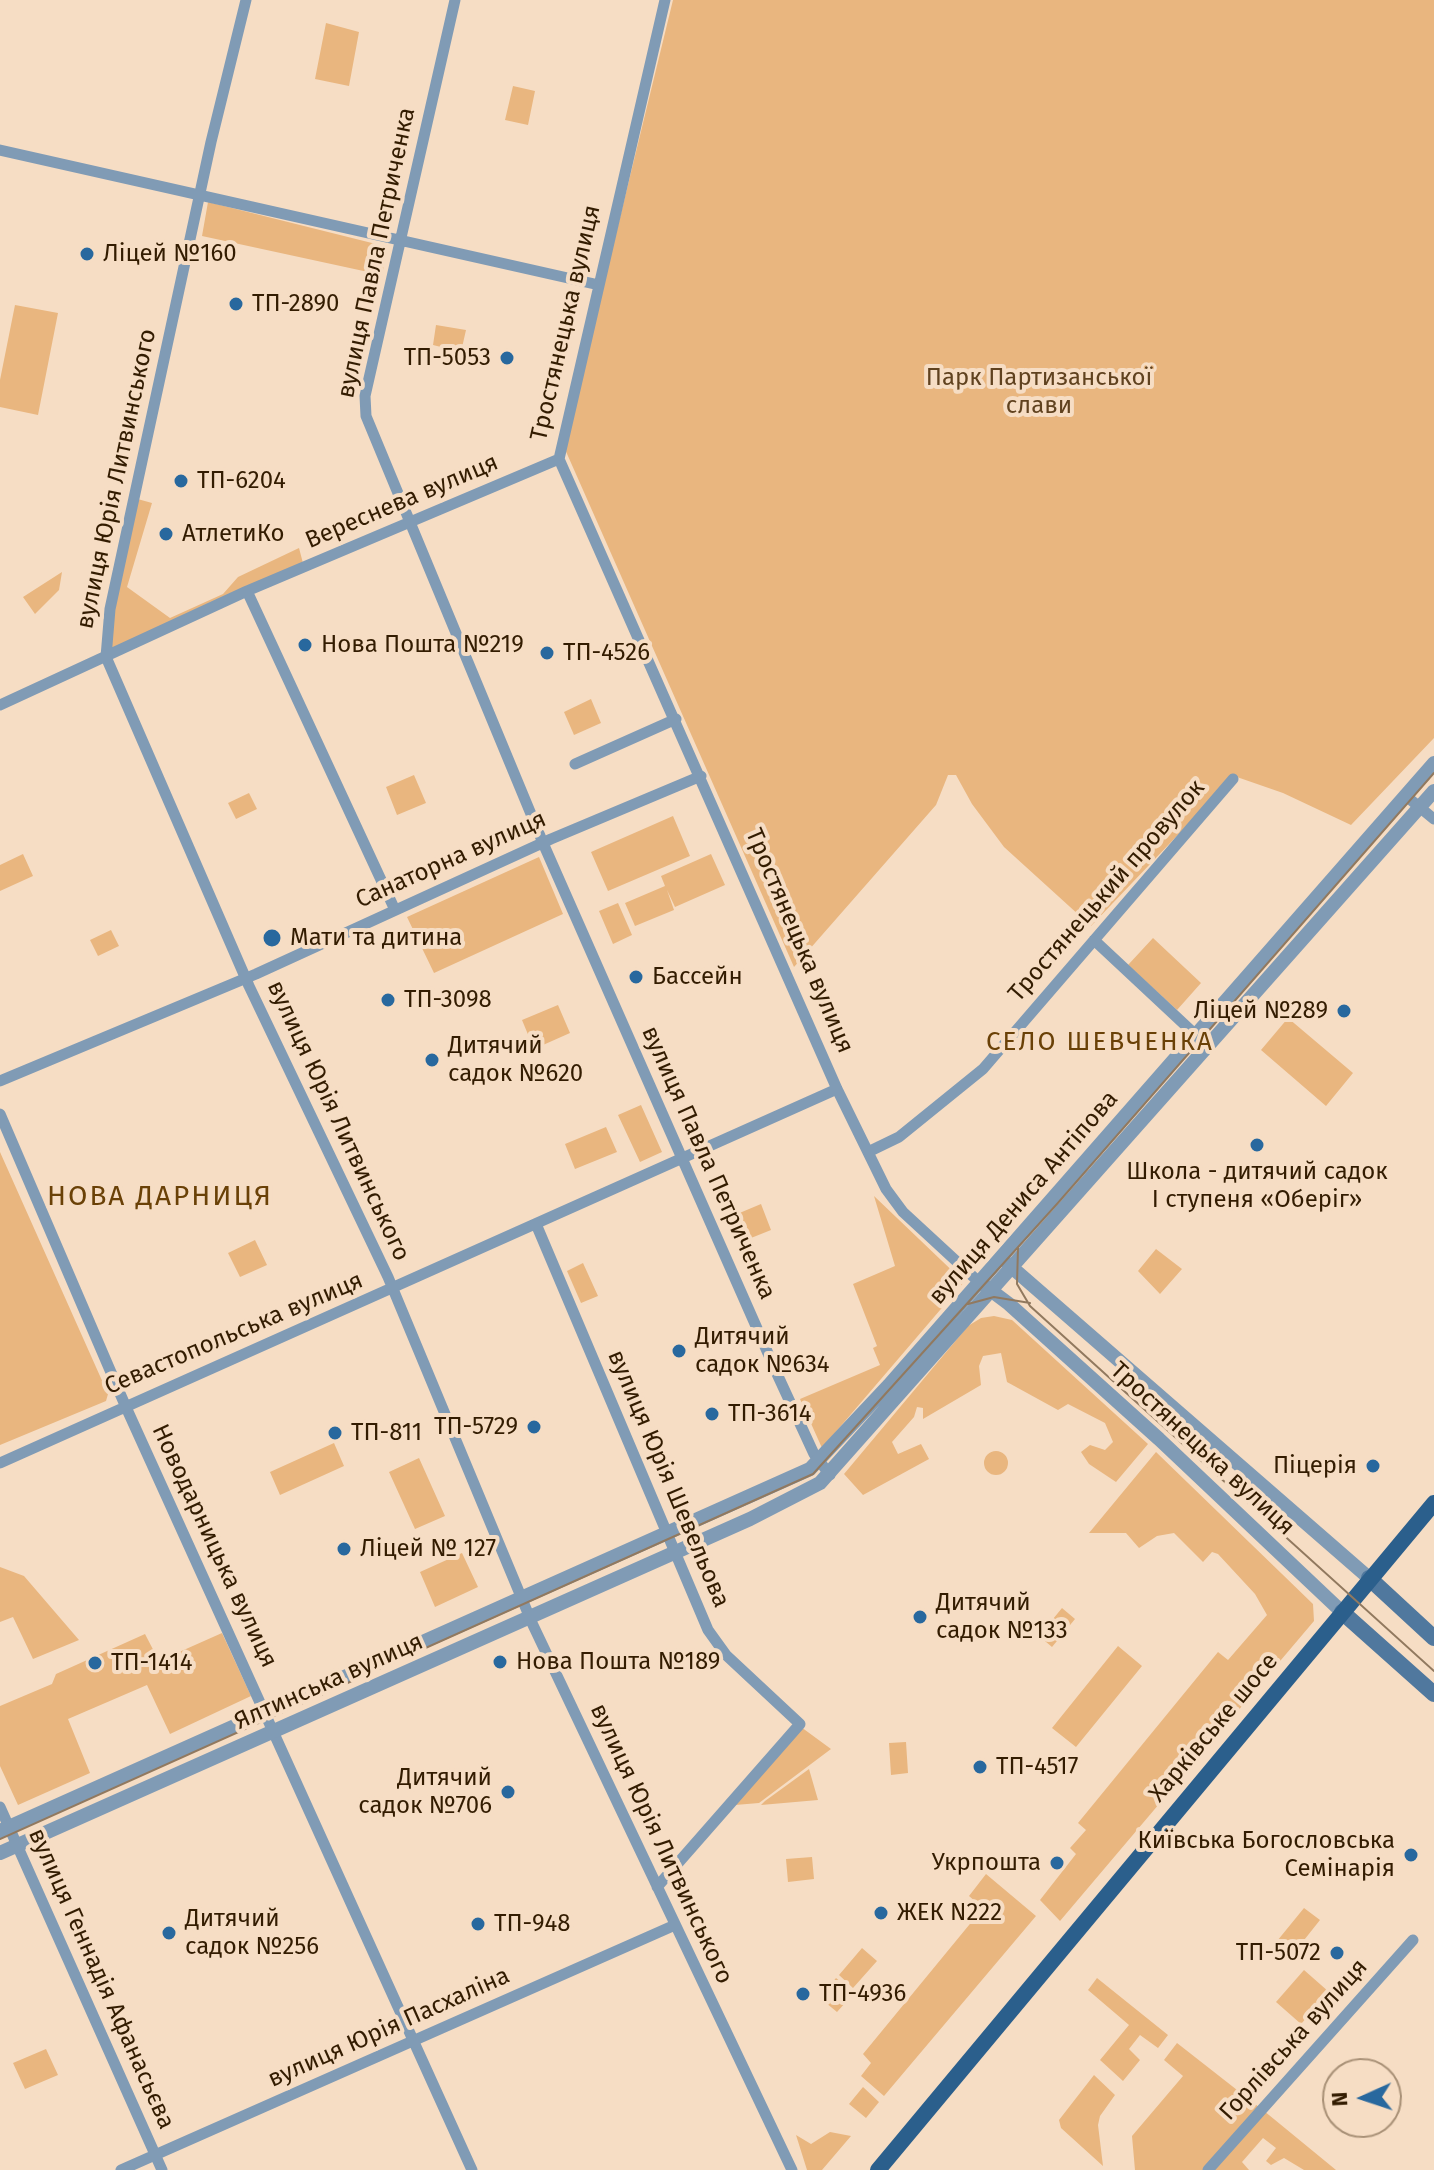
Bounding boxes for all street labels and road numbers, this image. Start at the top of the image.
street label: вулиця Павла Петриченка [332,105,422,401]
street label: Тростянецька вулиця [525,202,607,444]
street label: вулиця Юрія Литвинського [71,326,163,632]
street label: Вереснева вулиця [301,448,503,556]
street label: Тростянецький провулок [1003,774,1211,1008]
street label: Санаторна вулиця [351,805,551,915]
street label: Тростянецька вулиця [739,824,859,1058]
street label: вулиця Юрія Литвинського [260,976,416,1266]
street label: вулиця Павла Петриченка [635,1022,781,1304]
street label: вулиця Дениса Антіпова [923,1085,1125,1311]
street label: Севастопольська вулиця [100,1266,368,1402]
street label: вулиця Юрія Шевельова [601,1346,735,1612]
street label: Тростянецька вулиця [1104,1356,1300,1542]
street label: Новодарницька вулиця [145,1420,283,1672]
street label: Ялтинська вулиця [230,1627,428,1737]
street label: Харківське шосе [1143,1648,1285,1808]
street label: вулиця Юрія Литвинського [583,1699,739,1989]
street label: вулиця Геннадія Афанасьєва [22,1824,180,2134]
street label: Горлівська вулиця [1214,1953,1374,2127]
street label: вулиця Юрія Пасхаліна [264,1962,514,2094]

